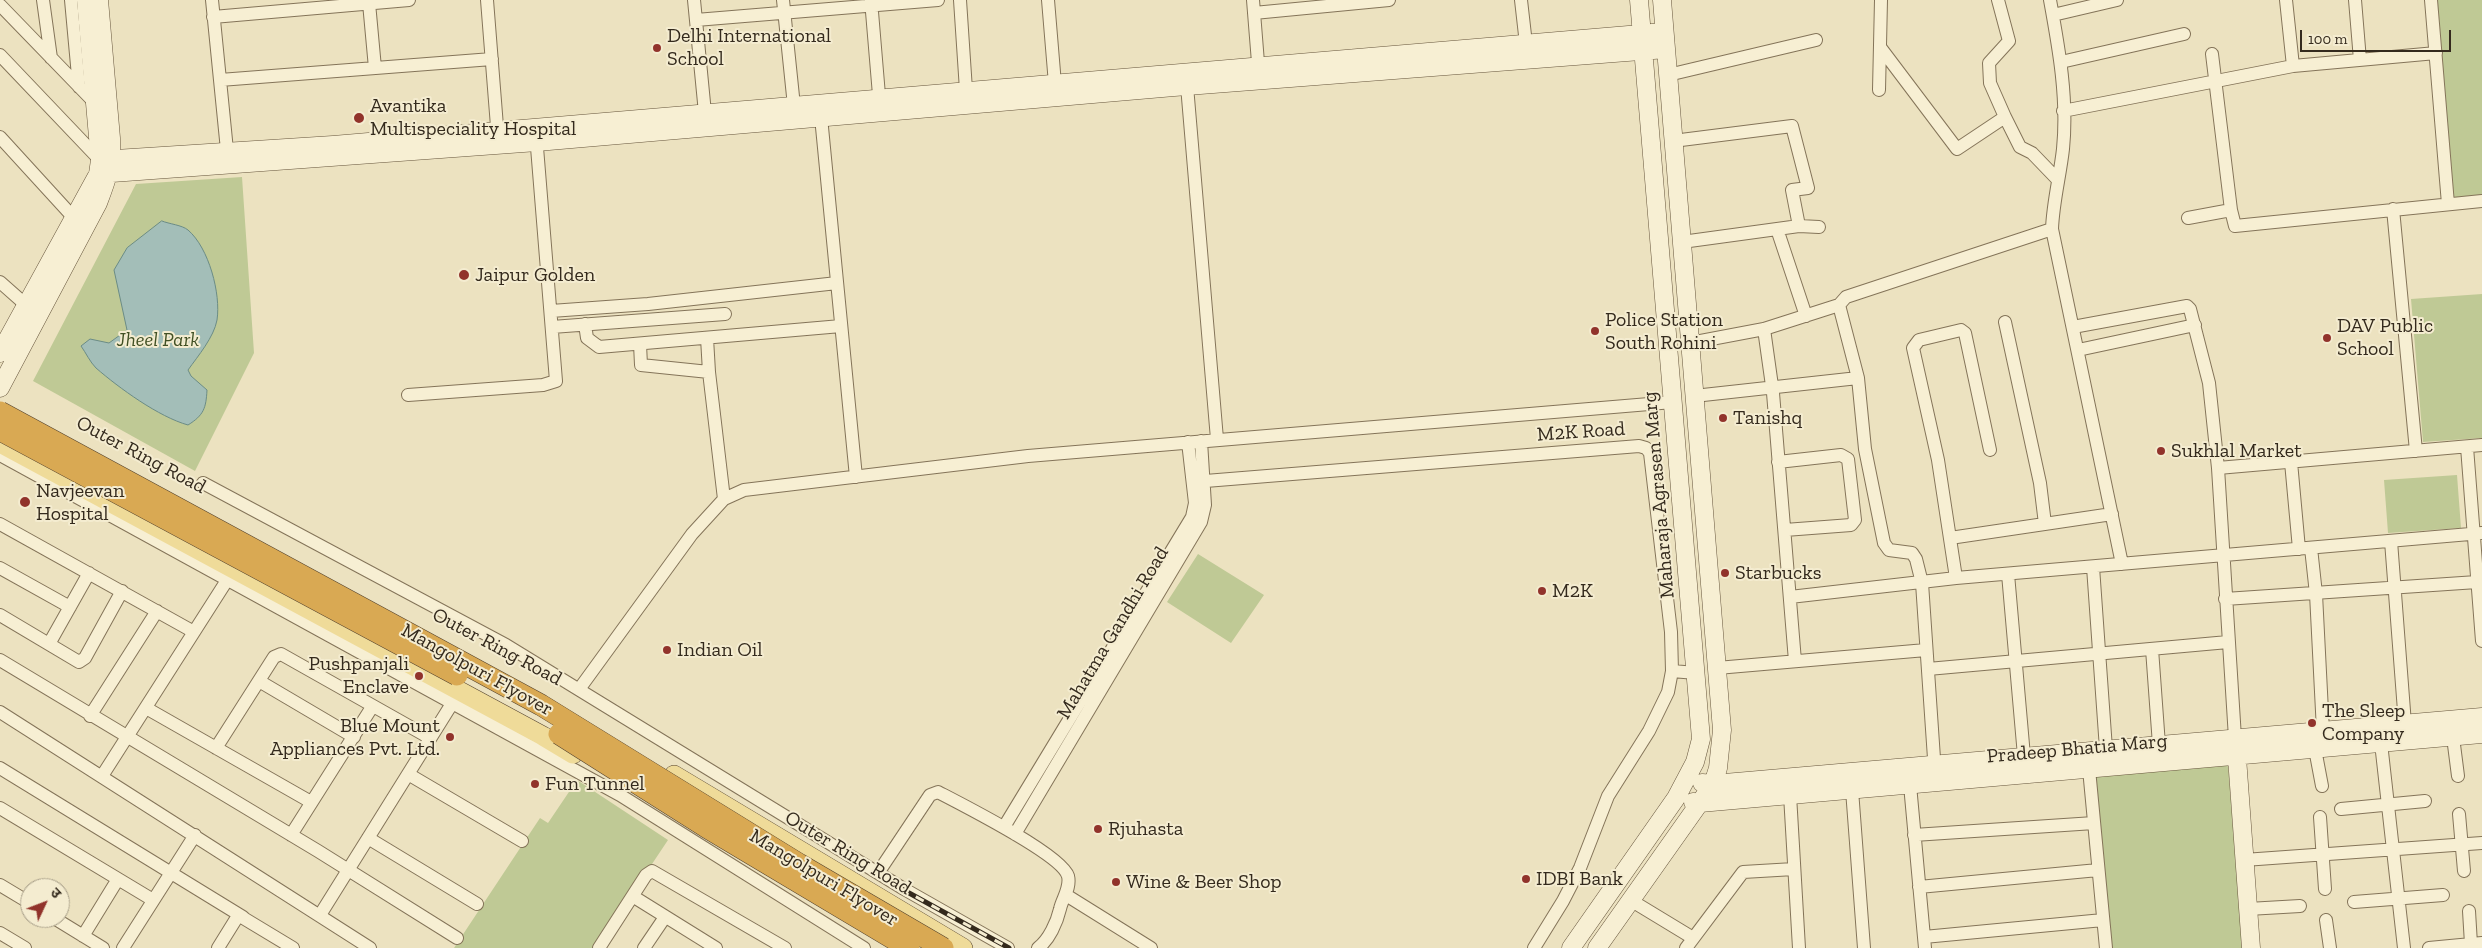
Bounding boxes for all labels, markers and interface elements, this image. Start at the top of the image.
scale bar [2302,20,2453,52]
place label: Delhi International School [667,24,831,71]
text: 100 m [2308,30,2347,48]
marker: Delhi International School [651,42,663,54]
place label: Avantika Multispeciality Hospital [370,94,576,141]
marker: Avantika Multispeciality Hospital [352,111,366,125]
place label: Jaipur Golden [475,263,595,287]
marker: Jaipur Golden [457,268,471,282]
place label: Police Station South Rohini [1605,308,1723,355]
place label: DAV Public School [2337,314,2433,361]
marker: Police Station South Rohini [1589,325,1601,337]
park label: Jheel Park [117,328,199,352]
marker: DAV Public School [2321,332,2333,344]
street label: Maharaja Agrasen Marg [1638,391,1680,599]
place label: Tanishq [1733,406,1802,430]
street label: Outer Ring Road [72,411,210,499]
marker: Tanishq [1717,412,1729,424]
street label: M2K Road [1536,417,1626,447]
place label: Sukhlal Market [2171,439,2302,463]
marker: Sukhlal Market [2155,445,2167,457]
place label: Navjeevan Hospital [36,479,124,526]
marker: Navjeevan Hospital [18,495,32,509]
street label: Mahatma Gandhi Road [1052,542,1174,724]
place label: Starbucks [1735,561,1821,585]
marker: Starbucks [1719,567,1731,579]
place label: M2K [1552,579,1593,603]
marker: M2K [1536,585,1548,597]
street label: Outer Ring Road [428,603,566,691]
street label: Mangolpuri Flyover [397,618,557,722]
place label: Indian Oil [677,638,763,662]
marker: Indian Oil [661,644,673,656]
place label: Pushpanjali Enclave [309,652,409,699]
marker: Pushpanjali Enclave [413,670,425,682]
place label: The Sleep Company [2322,699,2405,746]
place label: Blue Mount Appliances Pvt. Ltd. [270,714,440,761]
marker: The Sleep Company [2306,717,2318,729]
street label: Pradeep Bhatia Marg [1986,729,2168,769]
marker: Blue Mount Appliances Pvt. Ltd. [444,731,456,743]
place label: Fun Tunnel [545,772,645,796]
marker: Fun Tunnel [529,778,541,790]
street label: Outer Ring Road [780,806,916,900]
place label: Rjuhasta [1108,817,1183,841]
marker: Rjuhasta [1092,823,1104,835]
street label: Mangolpuri Flyover [745,824,903,932]
place label: IDBI Bank [1536,867,1623,891]
place label: Wine & Beer Shop [1126,870,1281,894]
marker: IDBI Bank [1520,873,1532,885]
marker: Wine & Beer Shop [1110,876,1122,888]
north arrow [20,878,70,928]
text: उ [47,884,65,902]

